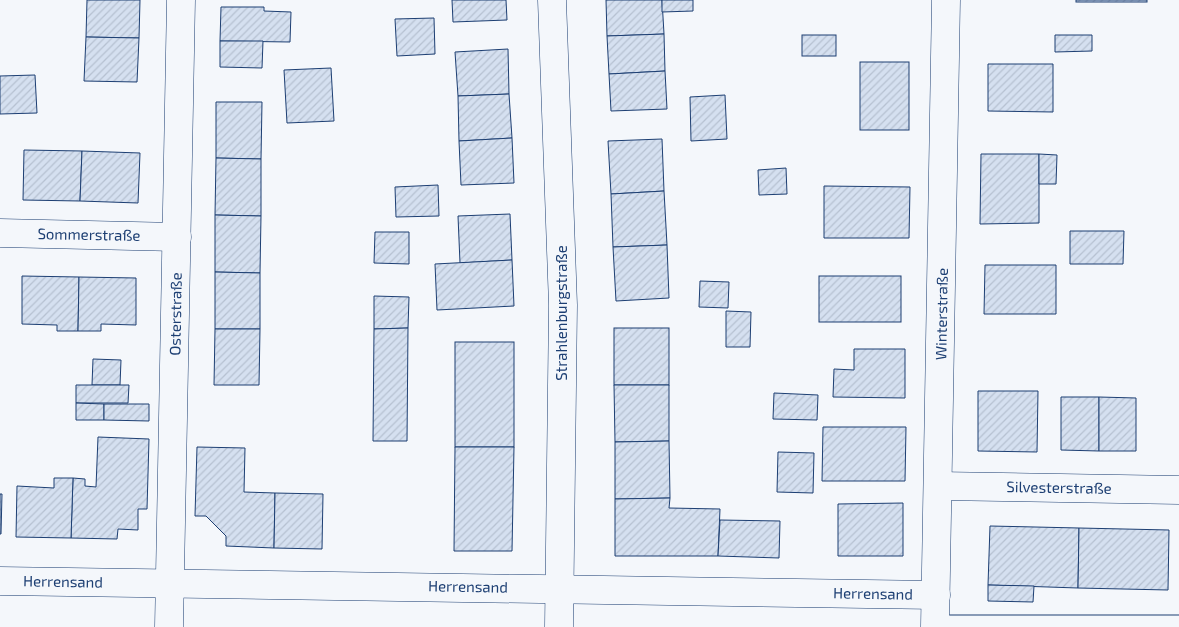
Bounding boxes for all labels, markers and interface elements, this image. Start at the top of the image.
street label: Sommerstraße [37,224,141,244]
street label: Strahlenburgstraße [552,245,570,381]
street label: Winterstraße [931,268,951,360]
street label: Osterstraße [165,272,185,356]
street label: Silvesterstraße [1006,477,1112,497]
street label: Herrensand [23,571,103,591]
street label: Herrensand [428,576,508,596]
street label: Herrensand [833,583,913,603]

